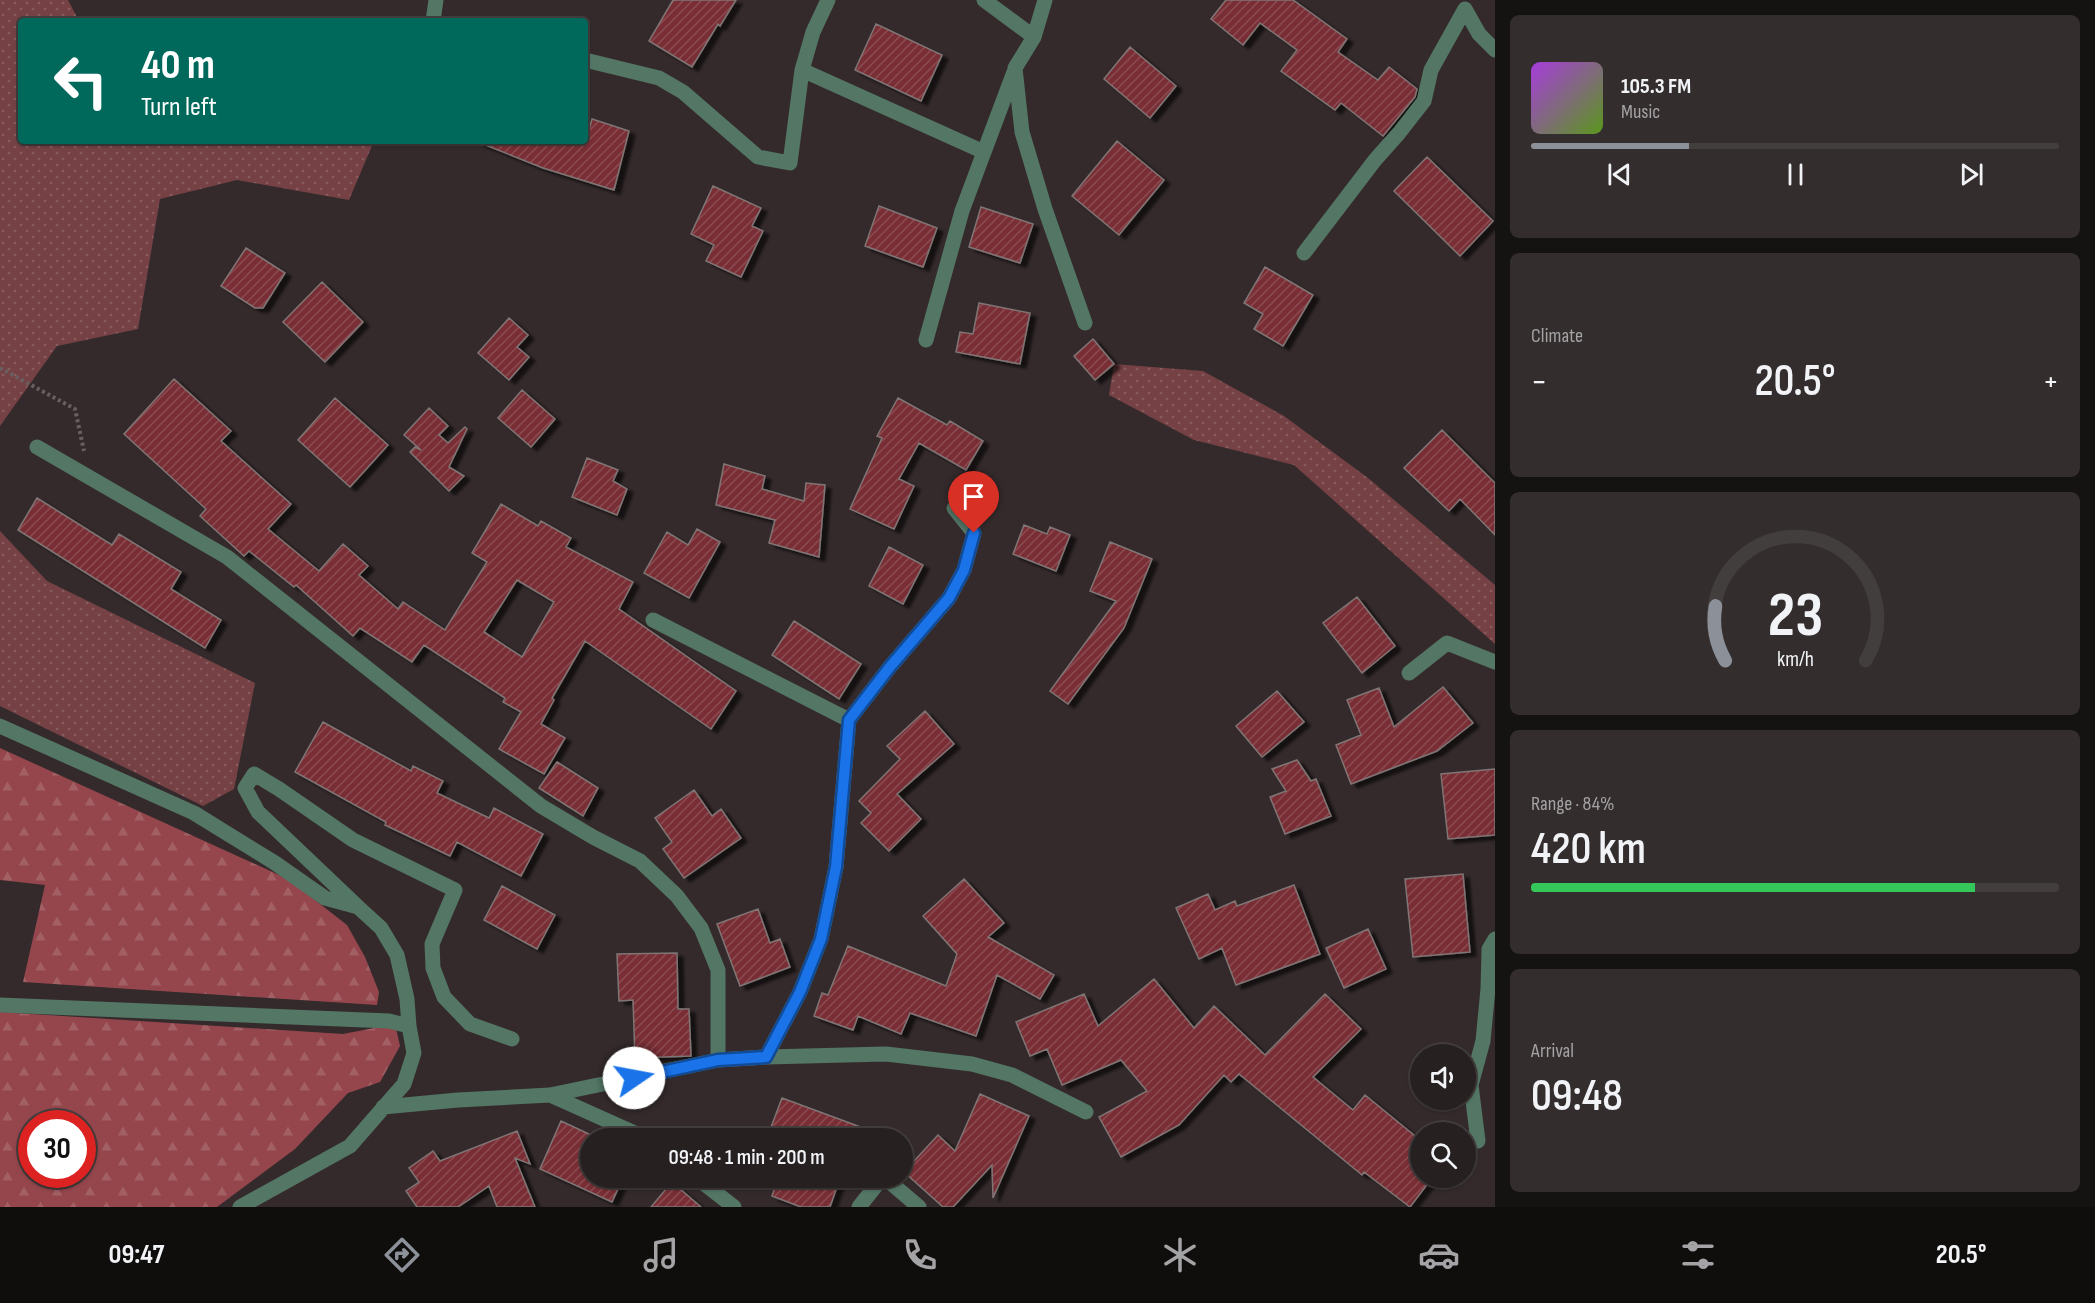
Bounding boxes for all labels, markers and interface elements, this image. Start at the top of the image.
text: 40 m [141,40,215,91]
icon: left [42,42,120,120]
text: 105.3 FM [1621,73,1691,100]
text: Turn left [141,91,217,123]
text: Music [1621,100,1660,124]
icon: previous [1603,158,1636,191]
icon: pause [1779,158,1812,191]
icon: next [1955,158,1988,191]
text: Climate [1531,324,1583,348]
text: 20.5° [1754,354,1836,409]
text: − [1531,362,1547,402]
text: + [2043,362,2059,402]
pin [948,471,999,533]
icon: arrive [957,480,990,513]
text: 23 [1767,579,1823,654]
text: km/h [1776,647,1814,672]
text: Range · 84% [1531,792,1615,816]
text: 420 km [1531,822,1646,877]
text: Arrival [1531,1039,1574,1063]
map controls [1410,1044,1476,1188]
button: sound [1410,1044,1476,1110]
position arrow [602,1046,666,1110]
text: 09:48 [1531,1069,1623,1124]
speed limit sign: 30 [18,1110,96,1188]
button: search [1410,1122,1476,1188]
text: 09:48 · 1 min · 200 m [668,1144,825,1171]
icon: directions [381,1234,423,1276]
icon: music [640,1234,682,1276]
icon: phone [899,1234,941,1276]
icon: climate [1159,1234,1201,1276]
icon: car [1418,1234,1460,1276]
icon: filters [1677,1234,1719,1276]
text: 09:47 [109,1239,164,1271]
text: 20.5° [1936,1239,1986,1271]

